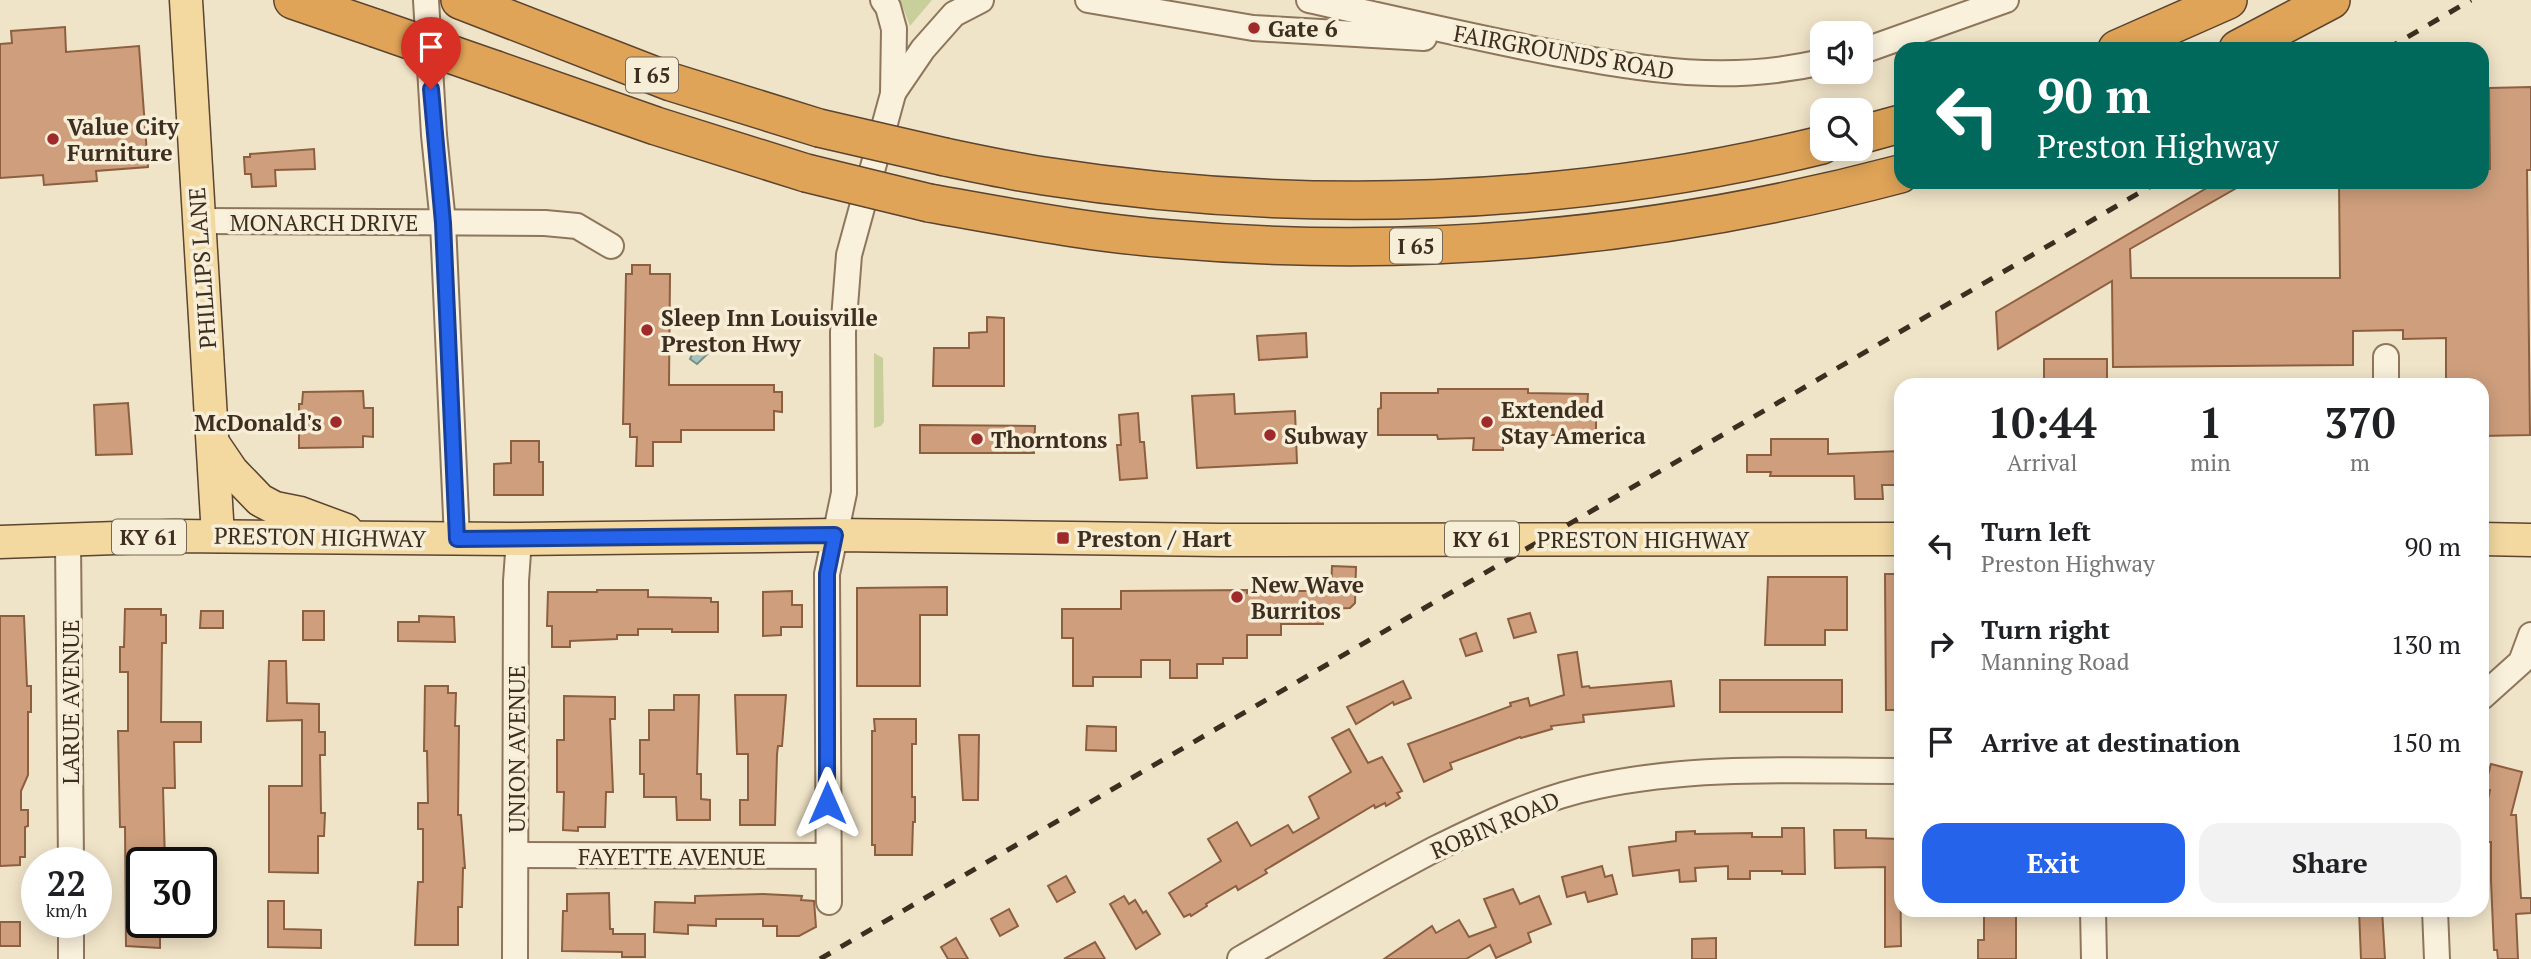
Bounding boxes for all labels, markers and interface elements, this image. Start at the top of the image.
place label: Gate 6 [1268,13,1338,44]
pin [401,17,461,89]
street label: FAIRGROUNDS ROAD [1451,17,1677,87]
marker: Gate 6 [1246,20,1262,36]
map controls [1810,21,1873,161]
button: sound [1810,21,1873,84]
icon: arrive [412,28,450,66]
road number: I 65 [626,57,678,92]
text: 90 m [2037,62,2151,127]
icon: left [1922,70,2013,161]
button: search [1810,98,1873,161]
place label: Value City Furniture [67,111,180,168]
text: Preston Highway [2037,125,2279,167]
marker: Value City Furniture [45,131,61,147]
street label: PHILLIPS LANE [181,186,223,350]
street label: MONARCH DRIVE [230,207,418,238]
road number: I 65 [1390,229,1442,264]
place label: Sleep Inn Louisville Preston Hwy [661,302,878,359]
marker: Sleep Inn Louisville Preston Hwy [639,322,655,338]
place label: Extended Stay America [1501,394,1646,451]
text: 10:44 [1988,394,2097,450]
text: 1 [2199,394,2222,450]
text: 370 [2324,394,2395,450]
place label: McDonald's [194,407,322,438]
marker: McDonald's [328,414,344,430]
marker: Extended Stay America [1479,414,1495,430]
place label: Subway [1284,420,1368,451]
place label: Thorntons [991,424,1108,455]
marker: Subway [1262,427,1278,443]
marker: Thorntons [969,431,985,447]
text: Arrival [2007,447,2077,478]
text: min [2190,447,2231,478]
text: m [2350,447,2370,478]
text: Turn left [1981,514,2091,548]
road number: KY 61 [112,520,186,554]
street label: PRESTON HIGHWAY [214,520,427,554]
road number: KY 61 [1445,522,1519,556]
place label: Preston / Hart [1077,523,1232,554]
street label: PRESTON HIGHWAY [1537,524,1749,555]
icon: left [1922,527,1960,565]
text: 90 m [2405,529,2461,563]
marker: Preston / Hart [1055,530,1071,546]
text: Preston Highway [1981,548,2155,579]
place label: New Wave Burritos [1251,569,1364,626]
marker: New Wave Burritos [1229,589,1245,605]
text: Turn right [1981,612,2110,646]
street label: LARUE AVENUE [55,619,86,785]
icon: right [1922,625,1960,663]
text: 130 m [2391,627,2461,661]
text: Manning Road [1981,646,2129,677]
street label: UNION AVENUE [501,665,532,833]
icon: arrive [1922,723,1960,761]
text: Arrive at destination [1981,725,2240,759]
text: 150 m [2391,725,2461,759]
position arrow [790,766,864,840]
street label: ROBIN ROAD [1426,784,1564,866]
button: Exit [1922,823,2185,903]
button: Share [2199,823,2461,903]
street label: FAYETTE AVENUE [578,841,766,872]
speed limit sign: 30 [126,847,217,938]
text: 22 [47,860,86,906]
text: km/h [46,898,87,922]

